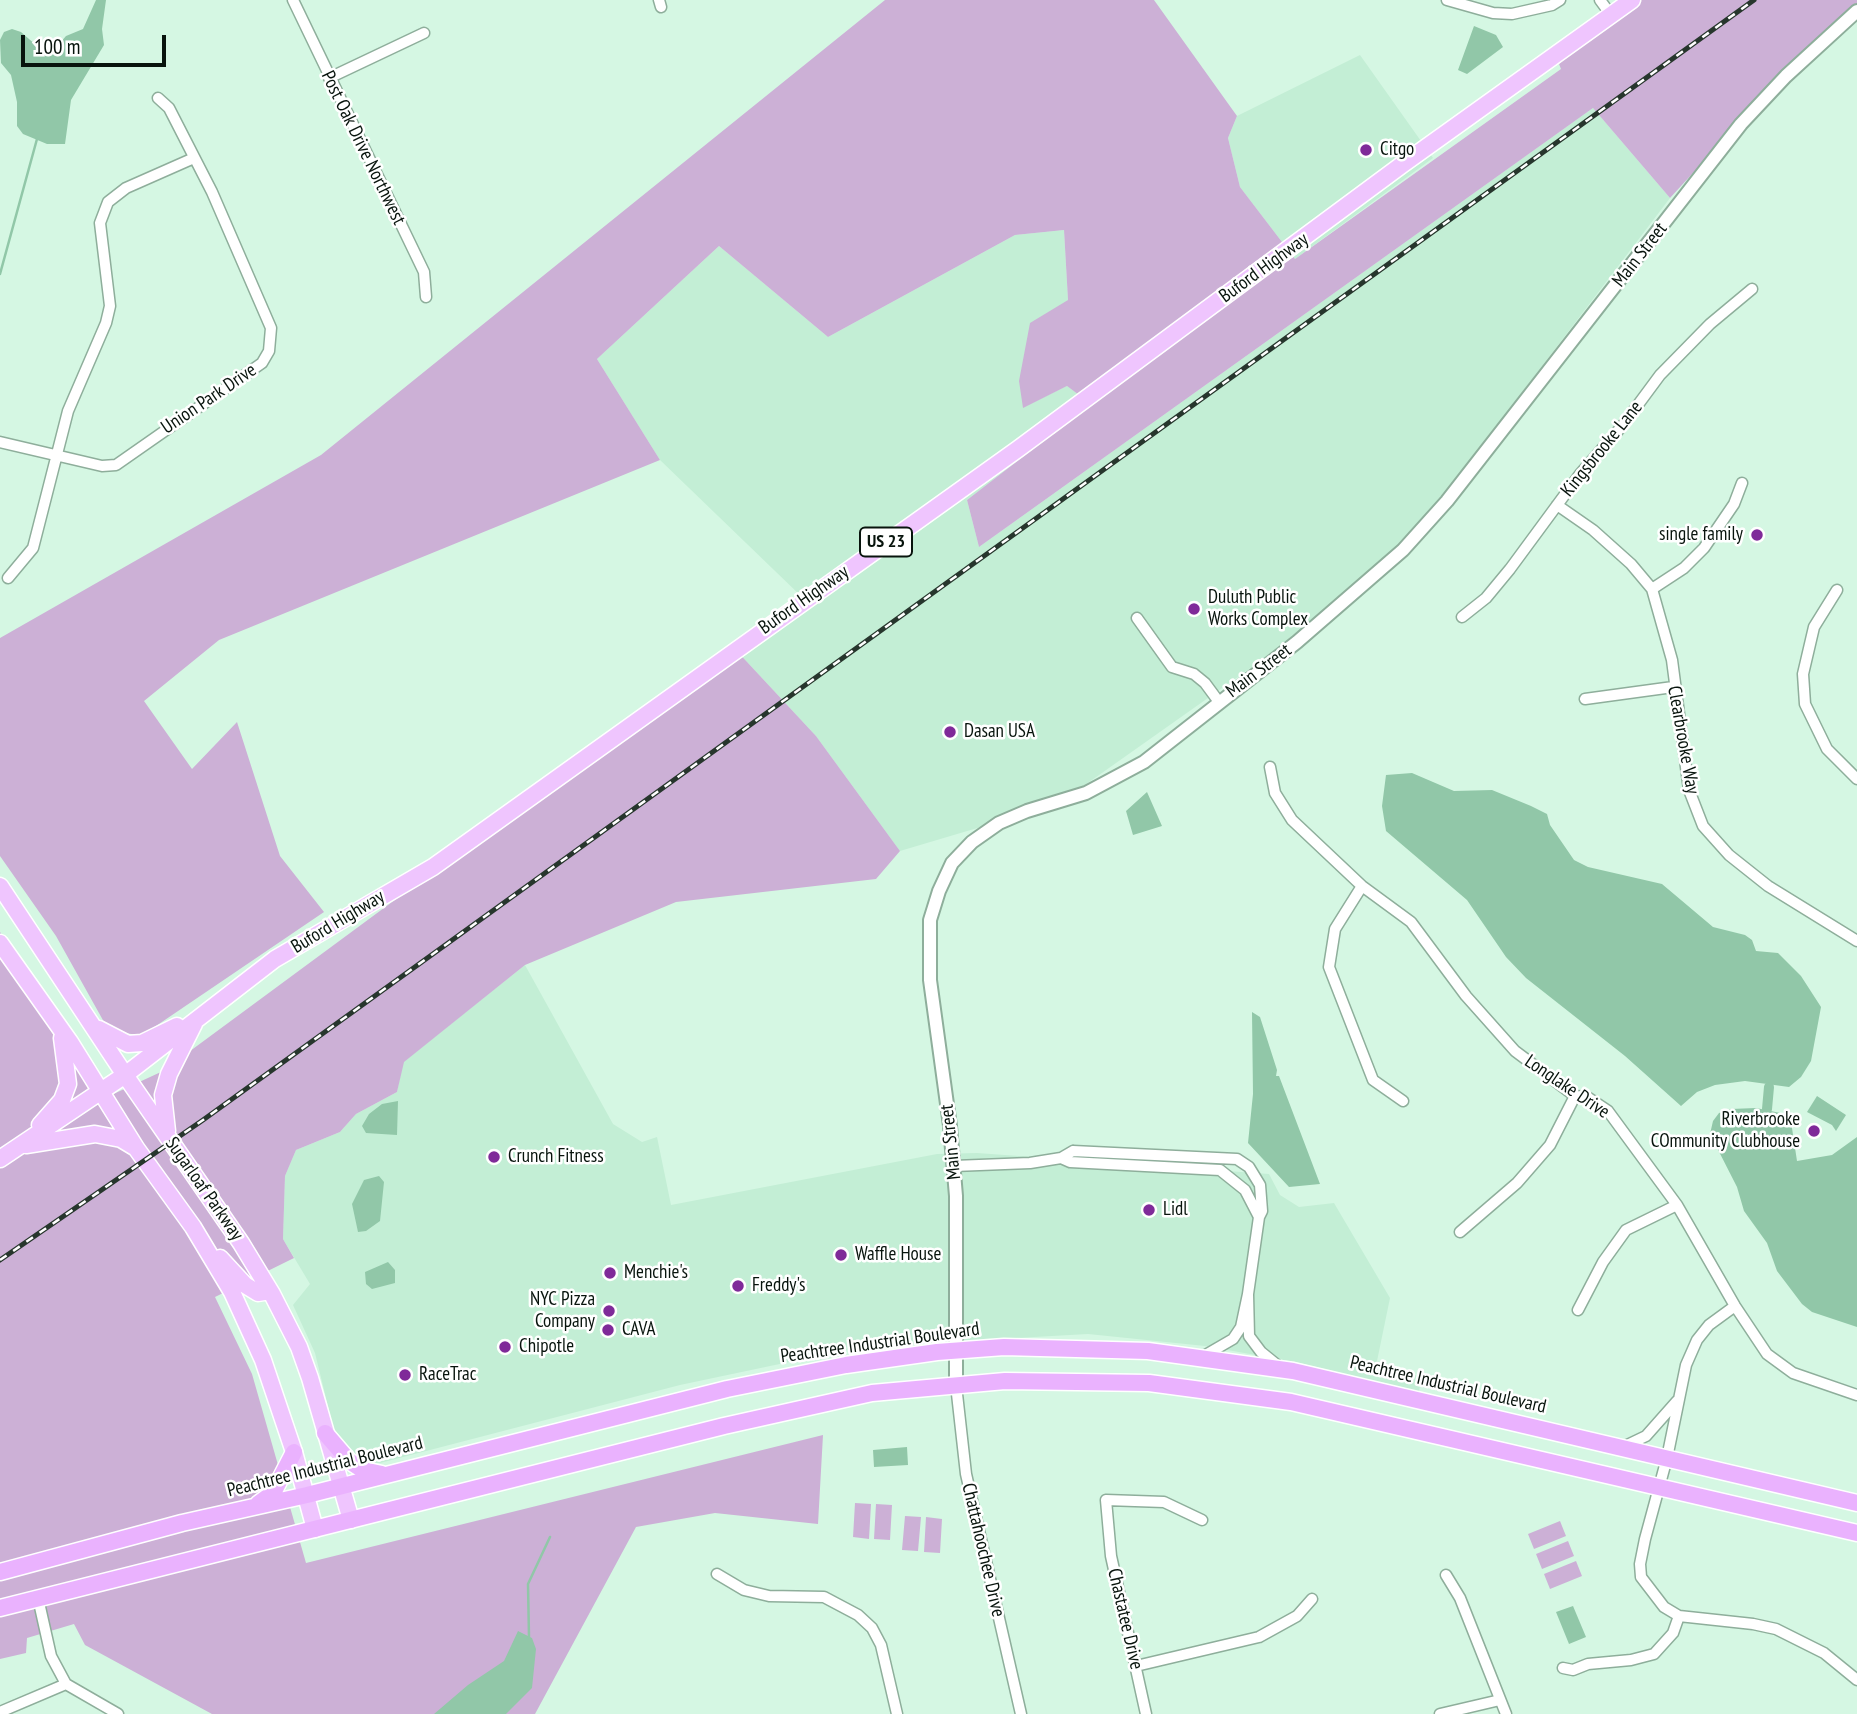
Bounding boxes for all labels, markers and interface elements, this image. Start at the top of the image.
scale bar [24,21,170,65]
text: 100 m [34,33,80,60]
street label: Post Oak Drive Northwest [316,67,410,229]
place label: Citgo [1380,139,1414,161]
marker: Citgo [1358,142,1374,158]
street label: Main Street [1608,218,1672,292]
street label: Buford Highway [1215,228,1313,308]
street label: Union Park Drive [157,359,261,439]
street label: Kingsbrooke Lane [1556,396,1648,502]
place label: single family [1659,524,1743,546]
marker: single family [1749,527,1765,543]
road number: US 23 [860,528,912,556]
street label: Buford Highway [755,561,853,639]
place label: Duluth Public Works Complex [1208,587,1308,631]
marker: Duluth Public Works Complex [1186,601,1202,617]
street label: Main Street [1222,639,1296,703]
street label: Clearbrooke Way [1662,684,1704,796]
place label: Dasan USA [964,721,1035,743]
marker: Dasan USA [942,724,958,740]
street label: Buford Highway [287,885,389,959]
street label: Longlake Drive [1520,1050,1614,1124]
street label: Main Street [936,1103,966,1181]
place label: Riverbrooke COmmunity Clubhouse [1651,1109,1800,1153]
marker: Riverbrooke COmmunity Clubhouse [1806,1123,1822,1139]
street label: Sugarloaf Parkway [160,1133,248,1245]
place label: Crunch Fitness [508,1146,604,1168]
marker: Crunch Fitness [486,1149,502,1165]
place label: Lidl [1163,1199,1188,1221]
marker: Lidl [1141,1202,1157,1218]
place label: Waffle House [855,1244,941,1266]
marker: Waffle House [833,1247,849,1263]
place label: Menchie's [624,1262,688,1284]
marker: Menchie's [602,1265,618,1281]
place label: Freddy's [752,1275,805,1297]
marker: Freddy's [730,1278,746,1294]
place label: NYC Pizza Company [530,1289,595,1333]
marker: NYC Pizza Company [601,1303,617,1319]
street label: Peachtree Industrial Boulevard [779,1318,981,1368]
place label: CAVA [622,1319,656,1341]
marker: CAVA [600,1322,616,1338]
place label: Chipotle [519,1336,574,1358]
marker: Chipotle [497,1339,513,1355]
street label: Peachtree Industrial Boulevard [1348,1351,1548,1419]
place label: RaceTrac [419,1364,476,1386]
marker: RaceTrac [397,1367,413,1383]
street label: Peachtree Industrial Boulevard [225,1432,425,1502]
street label: Chattahoochee Drive [957,1481,1009,1619]
street label: Chastatee Drive [1102,1566,1148,1672]

